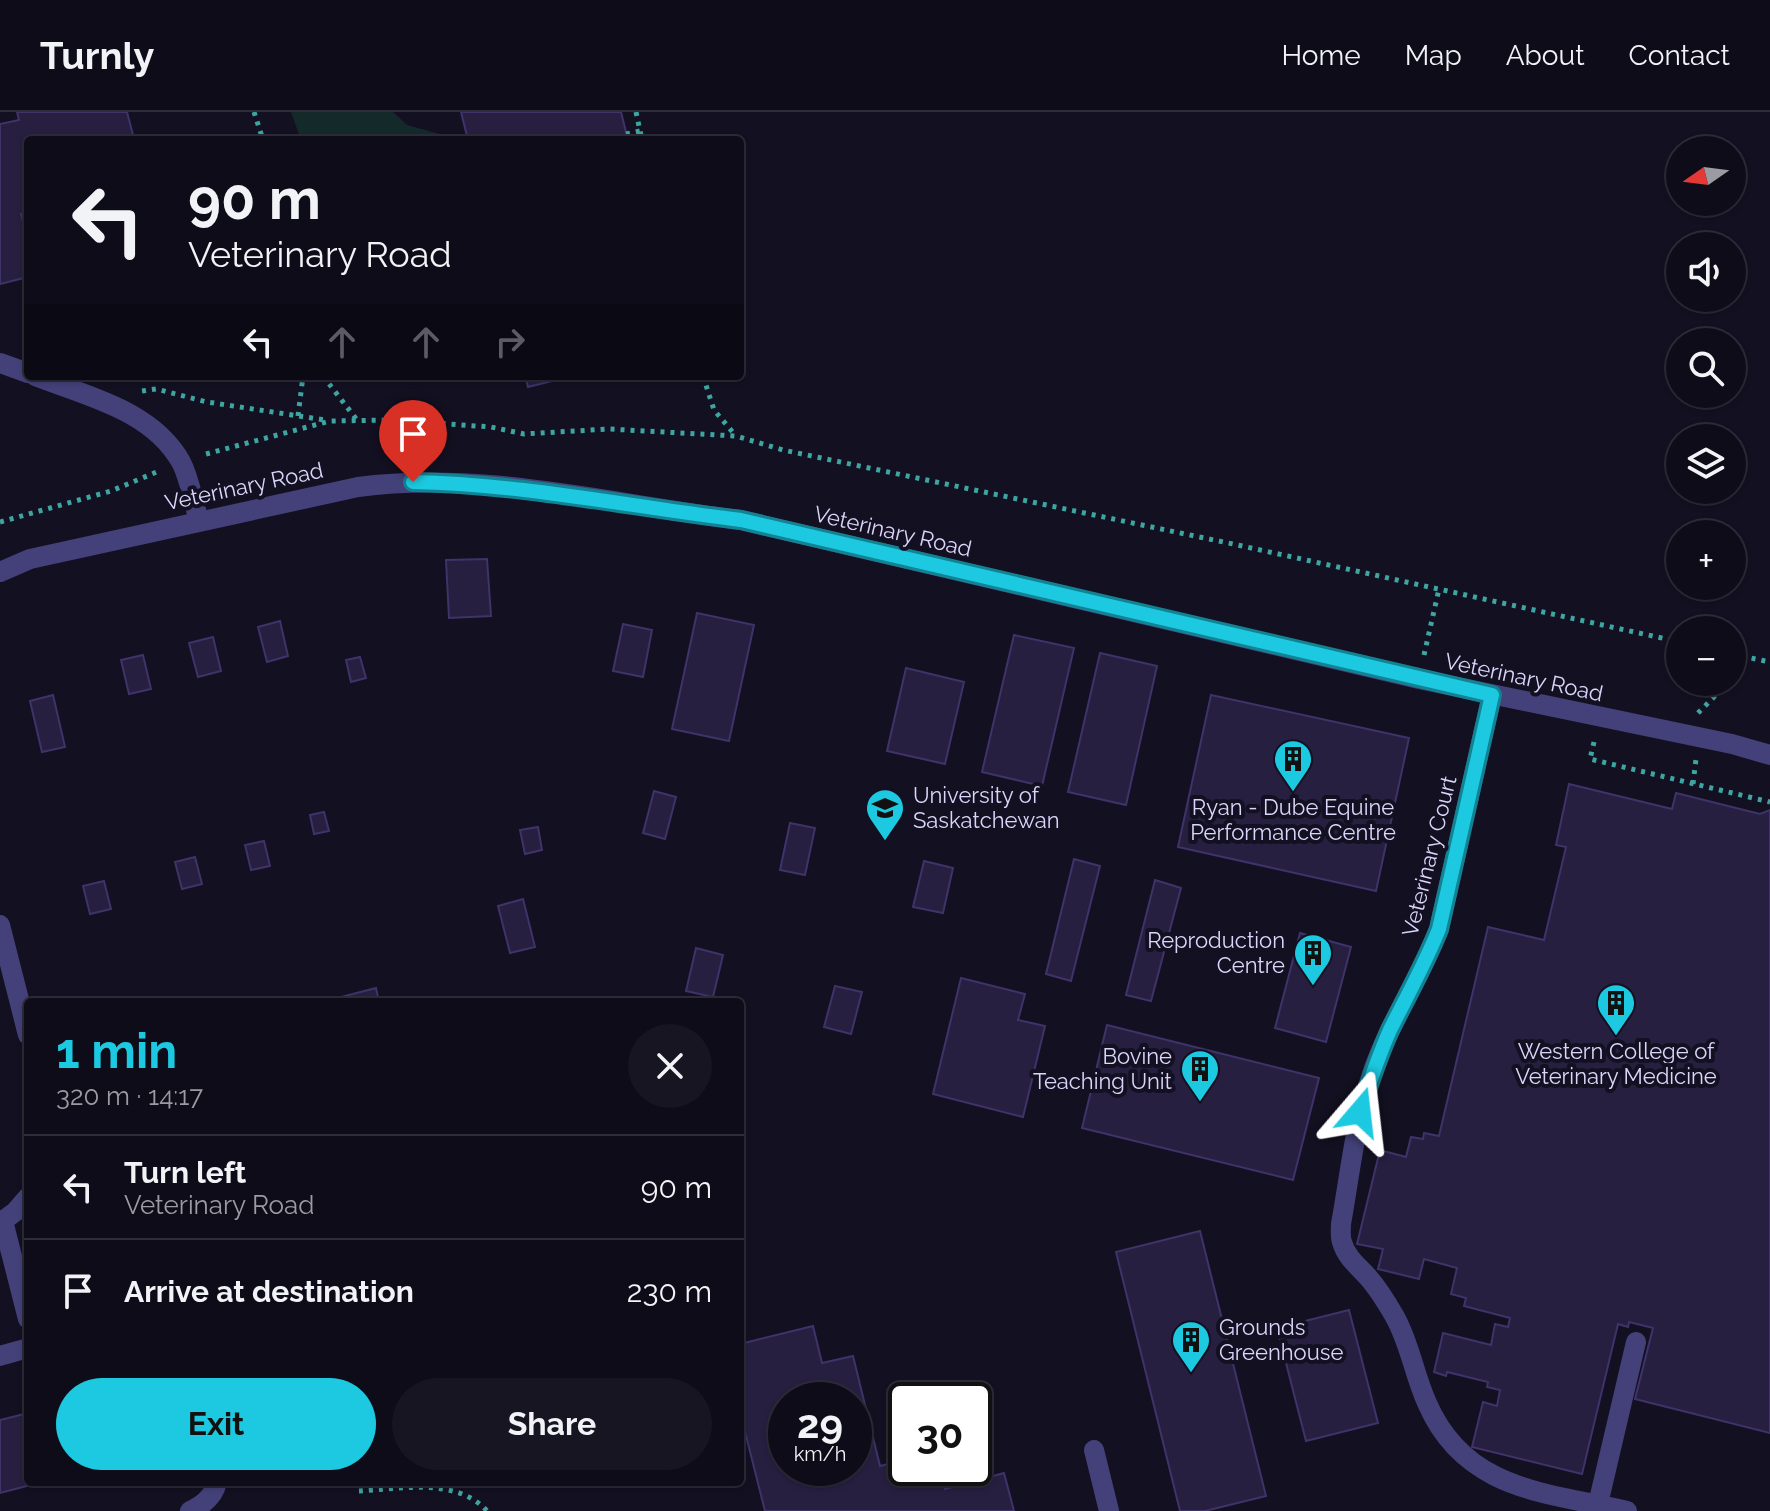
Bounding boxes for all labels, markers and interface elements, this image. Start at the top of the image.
text: Turnly [40,33,154,78]
text: Home [1281,39,1361,72]
text: Map [1405,39,1462,72]
text: About [1506,39,1585,72]
text: Contact [1629,39,1730,72]
north arrow [1666,136,1746,216]
map controls [1666,136,1746,696]
text: 90 m [188,166,321,232]
icon: left [56,168,160,272]
button: sound [1666,232,1746,312]
text: Veterinary Road [188,233,452,275]
icon: left [236,320,280,364]
icon: ahead [320,320,364,364]
icon: ahead [404,320,448,364]
icon: right [488,320,532,364]
button: search [1666,328,1746,408]
pin [379,400,447,482]
icon: arrive [391,412,435,456]
button: layers [1666,424,1746,504]
street label: Veterinary Road [162,457,326,515]
street label: Veterinary Road [812,500,974,562]
button: + [1666,520,1746,600]
button: − [1666,616,1746,696]
street label: Veterinary Road [1442,648,1606,706]
building icon: Ryan - Dube Equine Performance Centre [1272,738,1314,793]
street label: Veterinary Court [1396,772,1462,939]
place label: University of Saskatchewan [913,782,1060,833]
school or university icon: University of Saskatchewan [864,787,906,842]
place label: Ryan - Dube Equine Performance Centre [1190,794,1396,845]
place label: Reproduction Centre [1147,927,1285,978]
building icon: Reproduction Centre [1292,932,1334,987]
building icon: Western College of Veterinary Medicine [1595,982,1637,1037]
text: 1 min [56,1023,177,1079]
button: close [628,1024,712,1108]
place label: Western College of Veterinary Medicine [1515,1038,1717,1089]
place label: Bovine Teaching Unit [1033,1043,1173,1094]
building icon: Bovine Teaching Unit [1179,1048,1221,1103]
position arrow [1318,1070,1402,1154]
text: 320 m · 14:17 [56,1081,203,1111]
text: Turn left [124,1155,246,1190]
icon: left [56,1165,100,1209]
text: 90 m [641,1170,712,1205]
text: Veterinary Road [124,1190,314,1220]
icon: arrive [56,1269,100,1313]
text: Arrive at destination [124,1274,414,1309]
text: 230 m [627,1274,712,1309]
place label: Grounds Greenhouse [1219,1314,1343,1365]
building icon: Grounds Greenhouse [1170,1319,1212,1374]
button: Exit [56,1378,376,1470]
button: Share [392,1378,712,1470]
speed limit sign: 30 [888,1382,992,1486]
text: 29 [797,1400,843,1447]
text: km/h [794,1442,846,1466]

